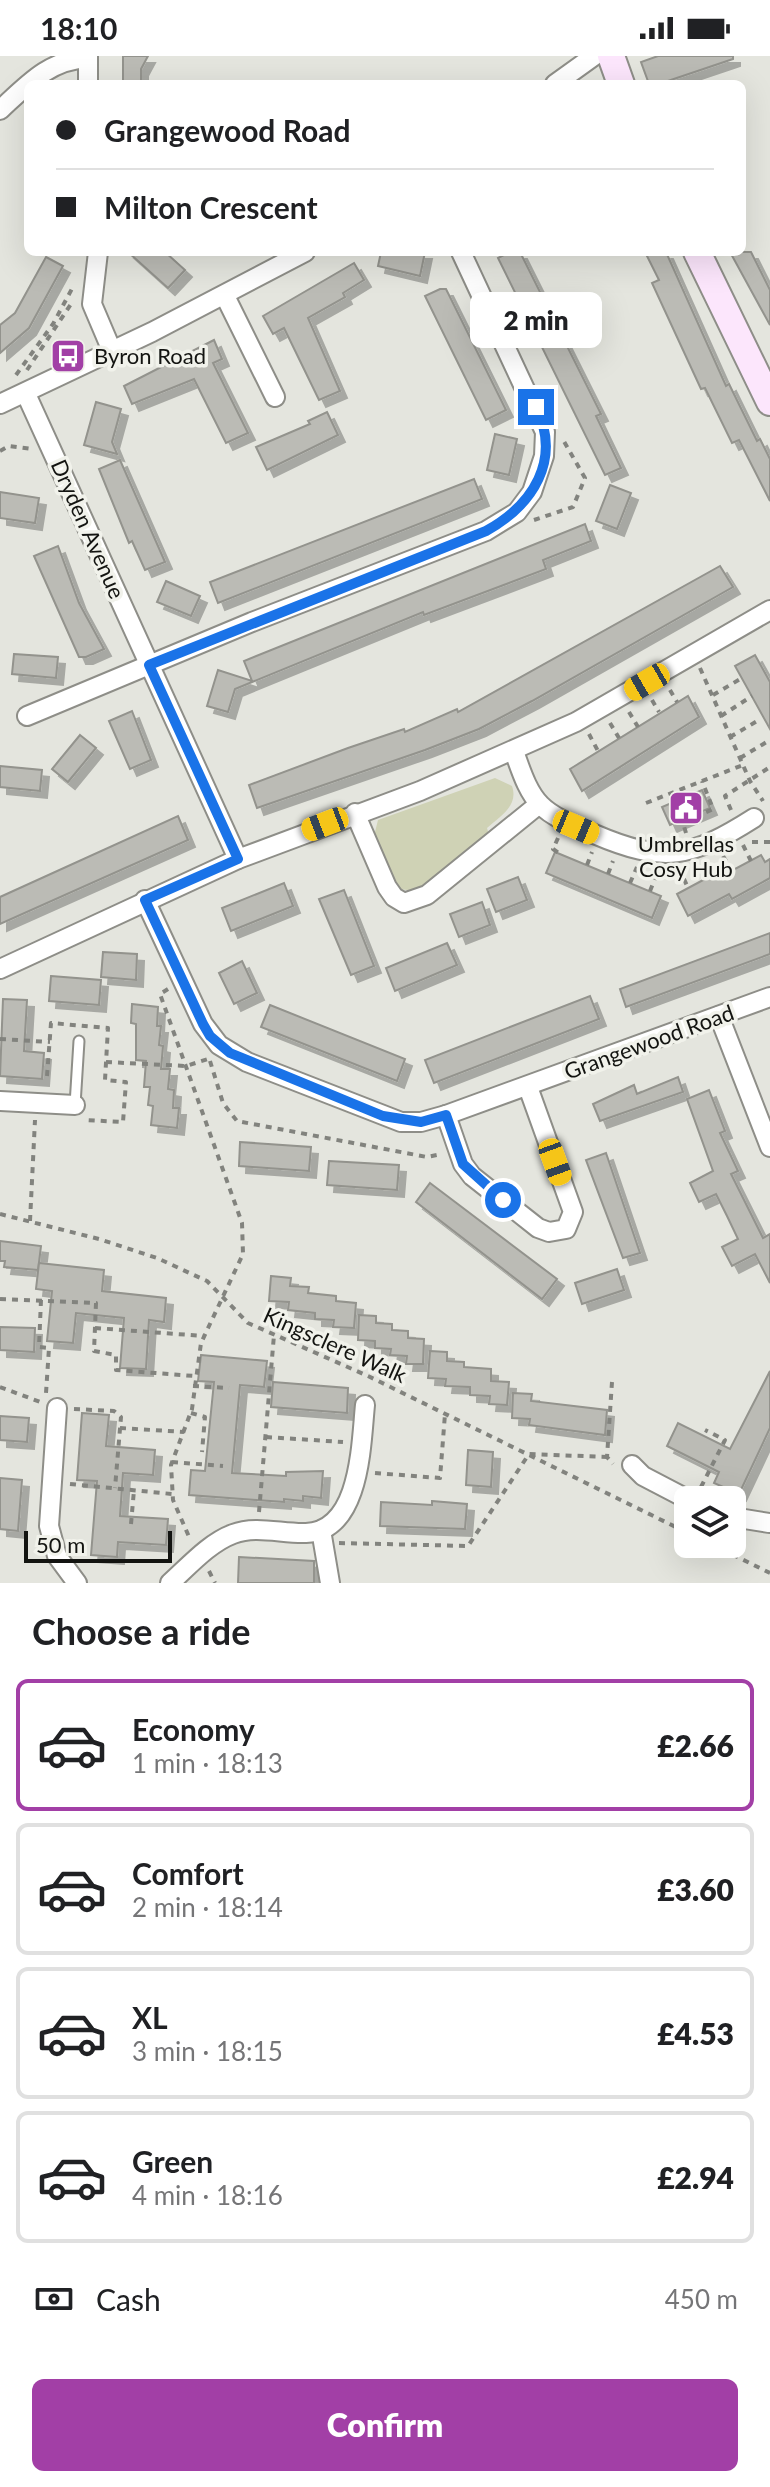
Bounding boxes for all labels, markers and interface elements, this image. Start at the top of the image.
text: 18:10 [40,10,117,46]
text: Grangewood Road [104,112,350,148]
text: Milton Crescent [104,189,318,225]
callout: 2 min [470,291,602,347]
text: 2 min [504,304,568,336]
bus stop icon: Byron Road [49,337,87,375]
place label: Byron Road [94,342,206,369]
route end [518,389,554,425]
street label: Dryden Avenue [46,455,131,603]
car [620,660,674,704]
public building icon: Umbrellas Cosy Hub [667,789,705,827]
car [298,804,352,844]
car [549,807,603,847]
place label: Umbrellas Cosy Hub [638,830,734,882]
street label: Grangewood Road [560,998,737,1085]
car [536,1135,574,1189]
route start [485,1182,521,1218]
street label: Kingsclere Walk [259,1301,412,1388]
map controls [674,1486,746,1558]
button: layers [674,1486,746,1558]
scale bar [24,1527,172,1563]
text: 50 m [36,1531,85,1558]
text: Choose a ride [32,1609,251,1653]
icon: car [36,1709,108,1781]
text: Economy [132,1711,255,1747]
text: £2.66 [657,1727,734,1763]
text: 1 min · 18:13 [132,1747,283,1779]
icon: car [36,1853,108,1925]
text: Comfort [132,1855,244,1891]
text: £3.60 [657,1871,734,1907]
text: 2 min · 18:14 [132,1891,283,1923]
icon: car [36,1997,108,2069]
text: XL [132,1999,168,2035]
text: £4.53 [657,2015,734,2051]
text: 3 min · 18:15 [132,2035,283,2067]
icon: car [36,2141,108,2213]
text: Green [132,2143,213,2179]
text: £2.94 [657,2159,734,2195]
text: 4 min · 18:16 [132,2179,283,2211]
icon: cash [32,2277,76,2321]
text: Cash [96,2281,161,2317]
text: 450 m [665,2283,738,2315]
button: Confirm [32,2379,738,2471]

